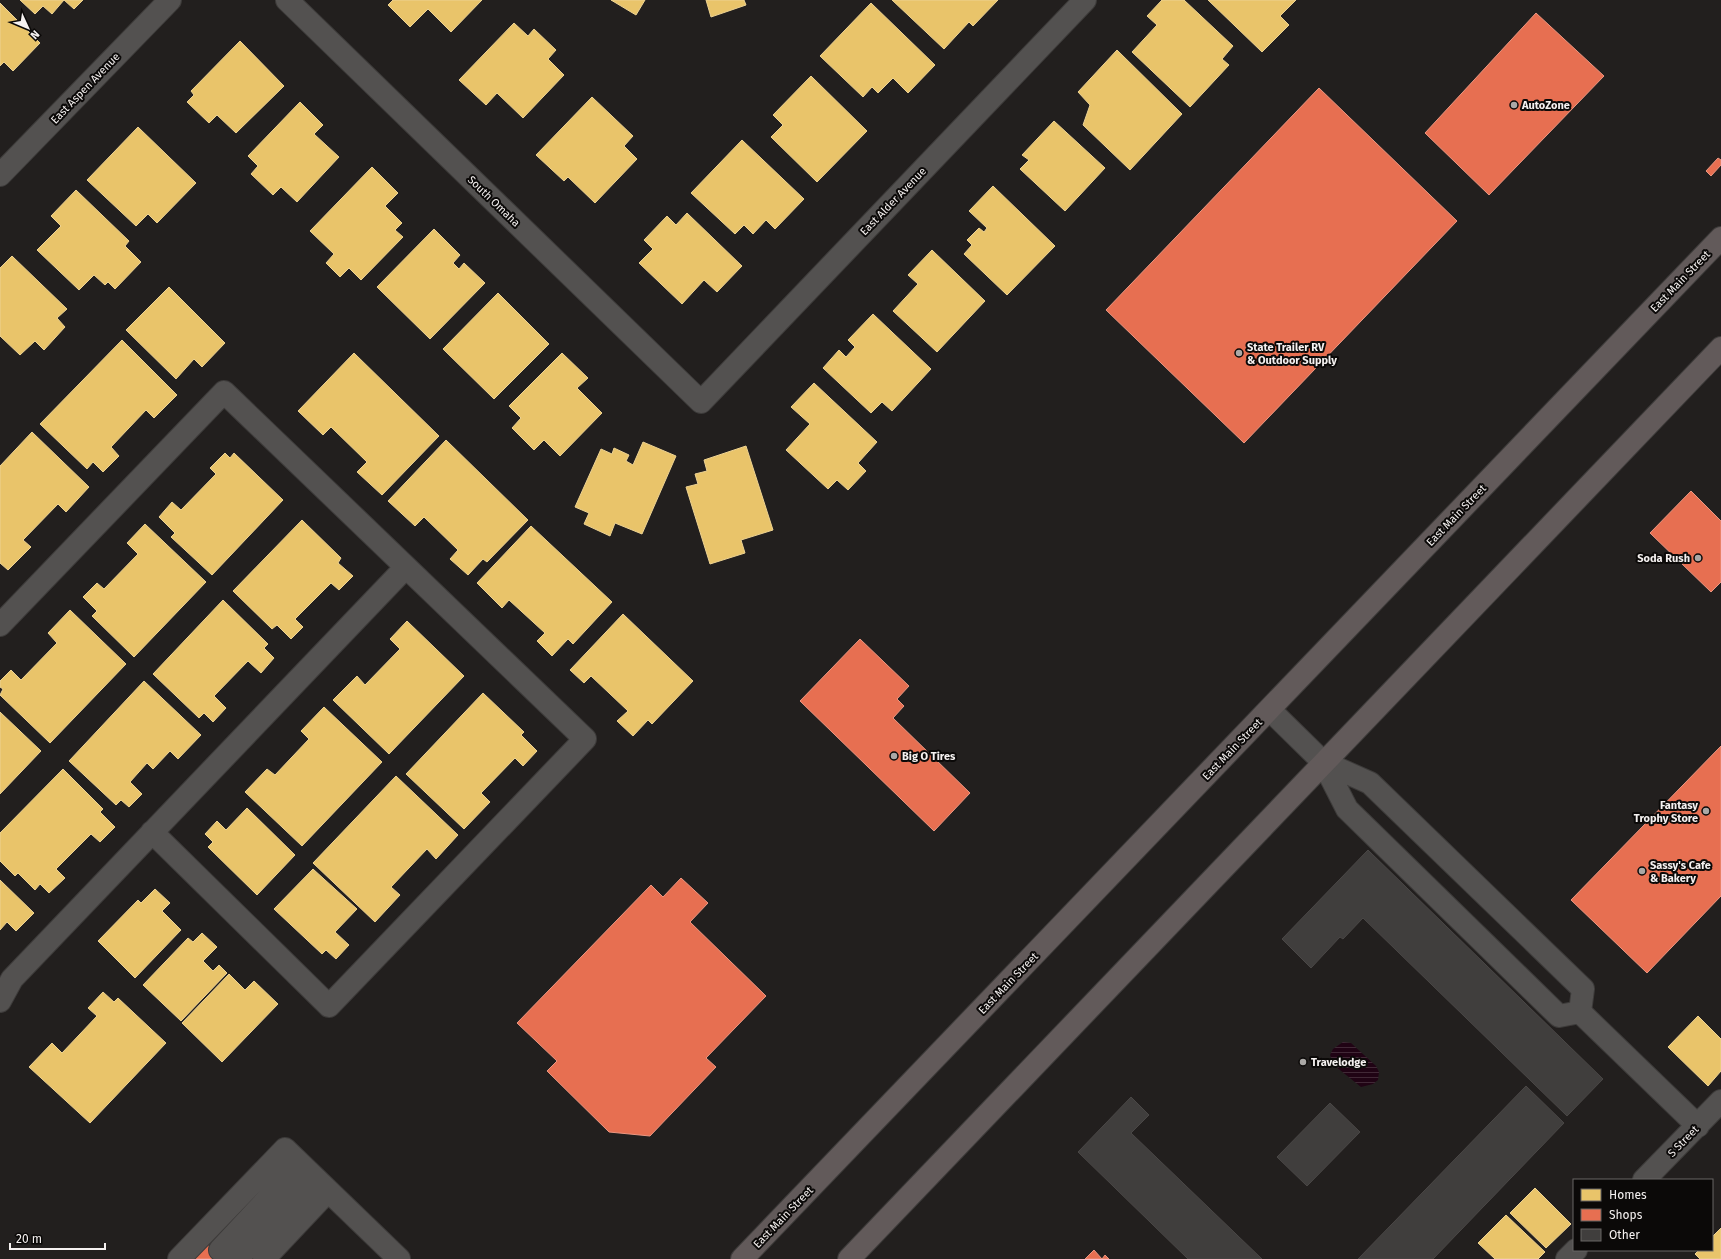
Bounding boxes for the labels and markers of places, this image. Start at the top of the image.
place label: AutoZone [1521,99,1570,112]
marker: AutoZone [1509,100,1519,110]
place label: State Trailer RV & Outdoor Supply [1247,341,1337,367]
marker: State Trailer RV & Outdoor Supply [1234,348,1244,358]
place label: Soda Rush [1637,552,1690,565]
marker: Soda Rush [1693,553,1703,563]
place label: Big O Tires [902,750,956,763]
marker: Big O Tires [889,751,899,761]
place label: Fantasy Trophy Store [1634,799,1698,825]
marker: Fantasy Trophy Store [1701,806,1711,816]
place label: Sassy's Cafe & Bakery [1650,859,1711,885]
marker: Sassy's Cafe & Bakery [1637,866,1647,876]
place label: Travelodge [1311,1056,1366,1069]
marker: Travelodge [1298,1057,1308,1067]

